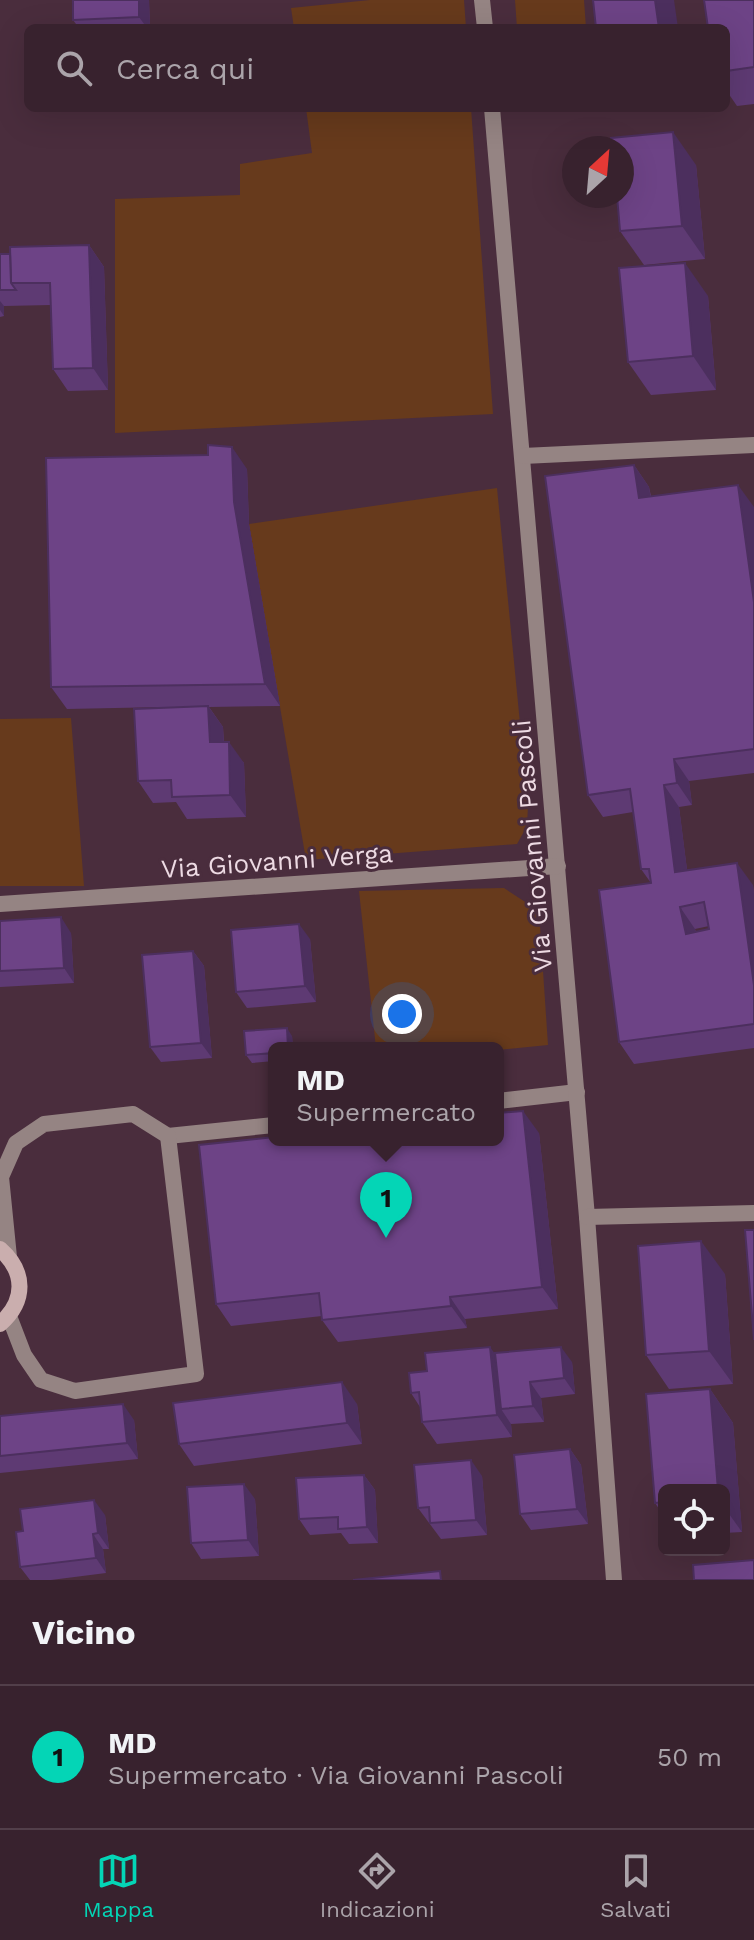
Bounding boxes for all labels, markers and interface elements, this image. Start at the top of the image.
search box [24,24,730,112]
icon: search [52,46,96,90]
text: Cerca qui [116,51,254,86]
north arrow [562,136,634,208]
street label: Via Giovanni Pascoli [506,719,558,973]
street label: Via Giovanni Verga [160,838,394,884]
your location [382,994,422,1034]
popup [268,1042,504,1146]
text: MD [296,1062,345,1097]
text: Supermercato [296,1097,476,1127]
pin: 1 [360,1172,412,1238]
map controls [658,1484,730,1556]
button: locate [658,1484,730,1556]
text: Vicino [32,1612,136,1652]
text: MD [108,1725,157,1760]
text: 1 [52,1742,64,1772]
text: 50 m [657,1742,722,1772]
text: Supermercato · Via Giovanni Pascoli [108,1760,564,1790]
tab: Mappa [83,1849,154,1922]
tab: Indicazioni [320,1849,435,1922]
tab: Salvati [600,1849,671,1922]

